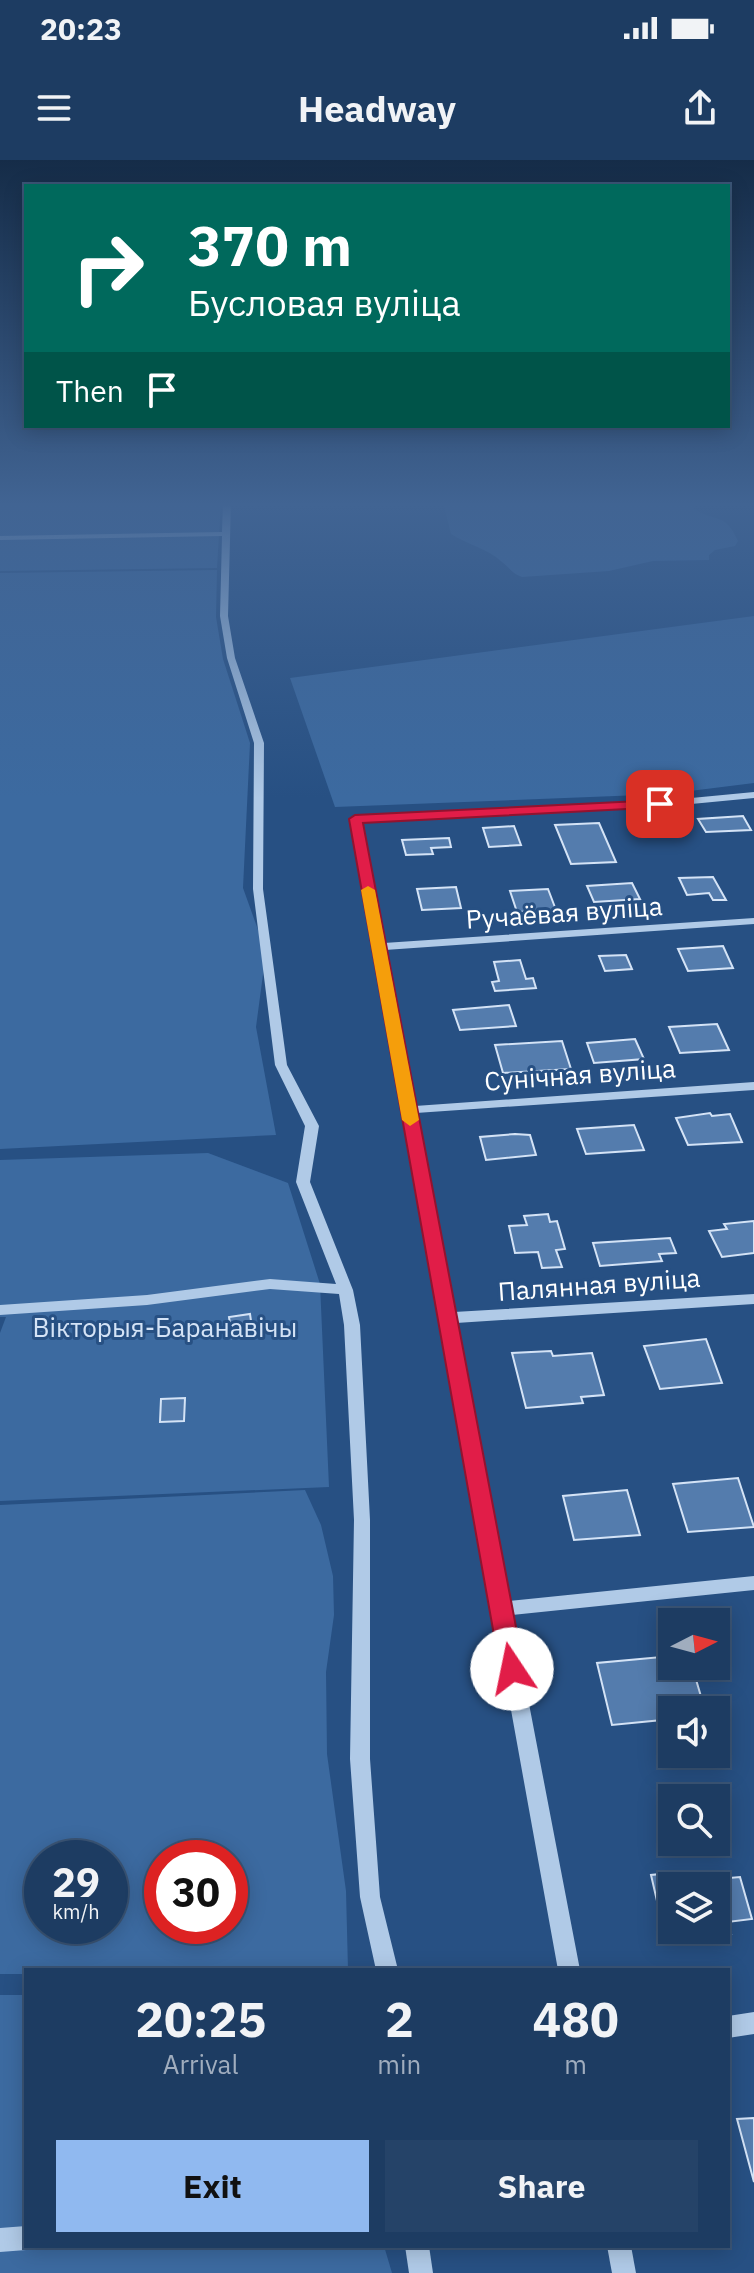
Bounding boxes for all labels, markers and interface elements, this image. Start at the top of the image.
text: 20:23 [40,9,122,48]
text: Headway [298,85,456,132]
icon: menu [32,86,76,130]
icon: share [678,86,722,130]
text: 370 m [188,209,352,281]
icon: right [56,216,160,320]
text: Бусловая вуліца [188,279,461,326]
icon: arrive [140,368,184,412]
text: Then [56,371,124,410]
pin [626,770,694,838]
icon: arrive [638,782,682,826]
street label: Ручаёвая вуліца [464,888,664,936]
street label: Сунічная вуліца [483,1050,677,1098]
street label: Палянная вуліца [497,1260,701,1308]
park label: Вікторыя-Баранавічы [33,1310,297,1344]
north arrow [658,1608,730,1680]
map controls [658,1608,730,1944]
position arrow [470,1627,554,1711]
button: sound [658,1696,730,1768]
button: search [658,1784,730,1856]
speed limit sign: 30 [144,1840,248,1944]
text: 29 [52,1856,100,1908]
button: layers [658,1872,730,1944]
text: km/h [52,1898,100,1925]
text: 20:25 [135,1988,266,2050]
text: 2 [385,1988,414,2050]
text: 480 [532,1988,619,2050]
text: Arrival [163,2047,239,2081]
text: min [377,2047,421,2081]
text: m [564,2047,587,2081]
button: Exit [56,2140,369,2232]
button: Share [385,2140,698,2232]

